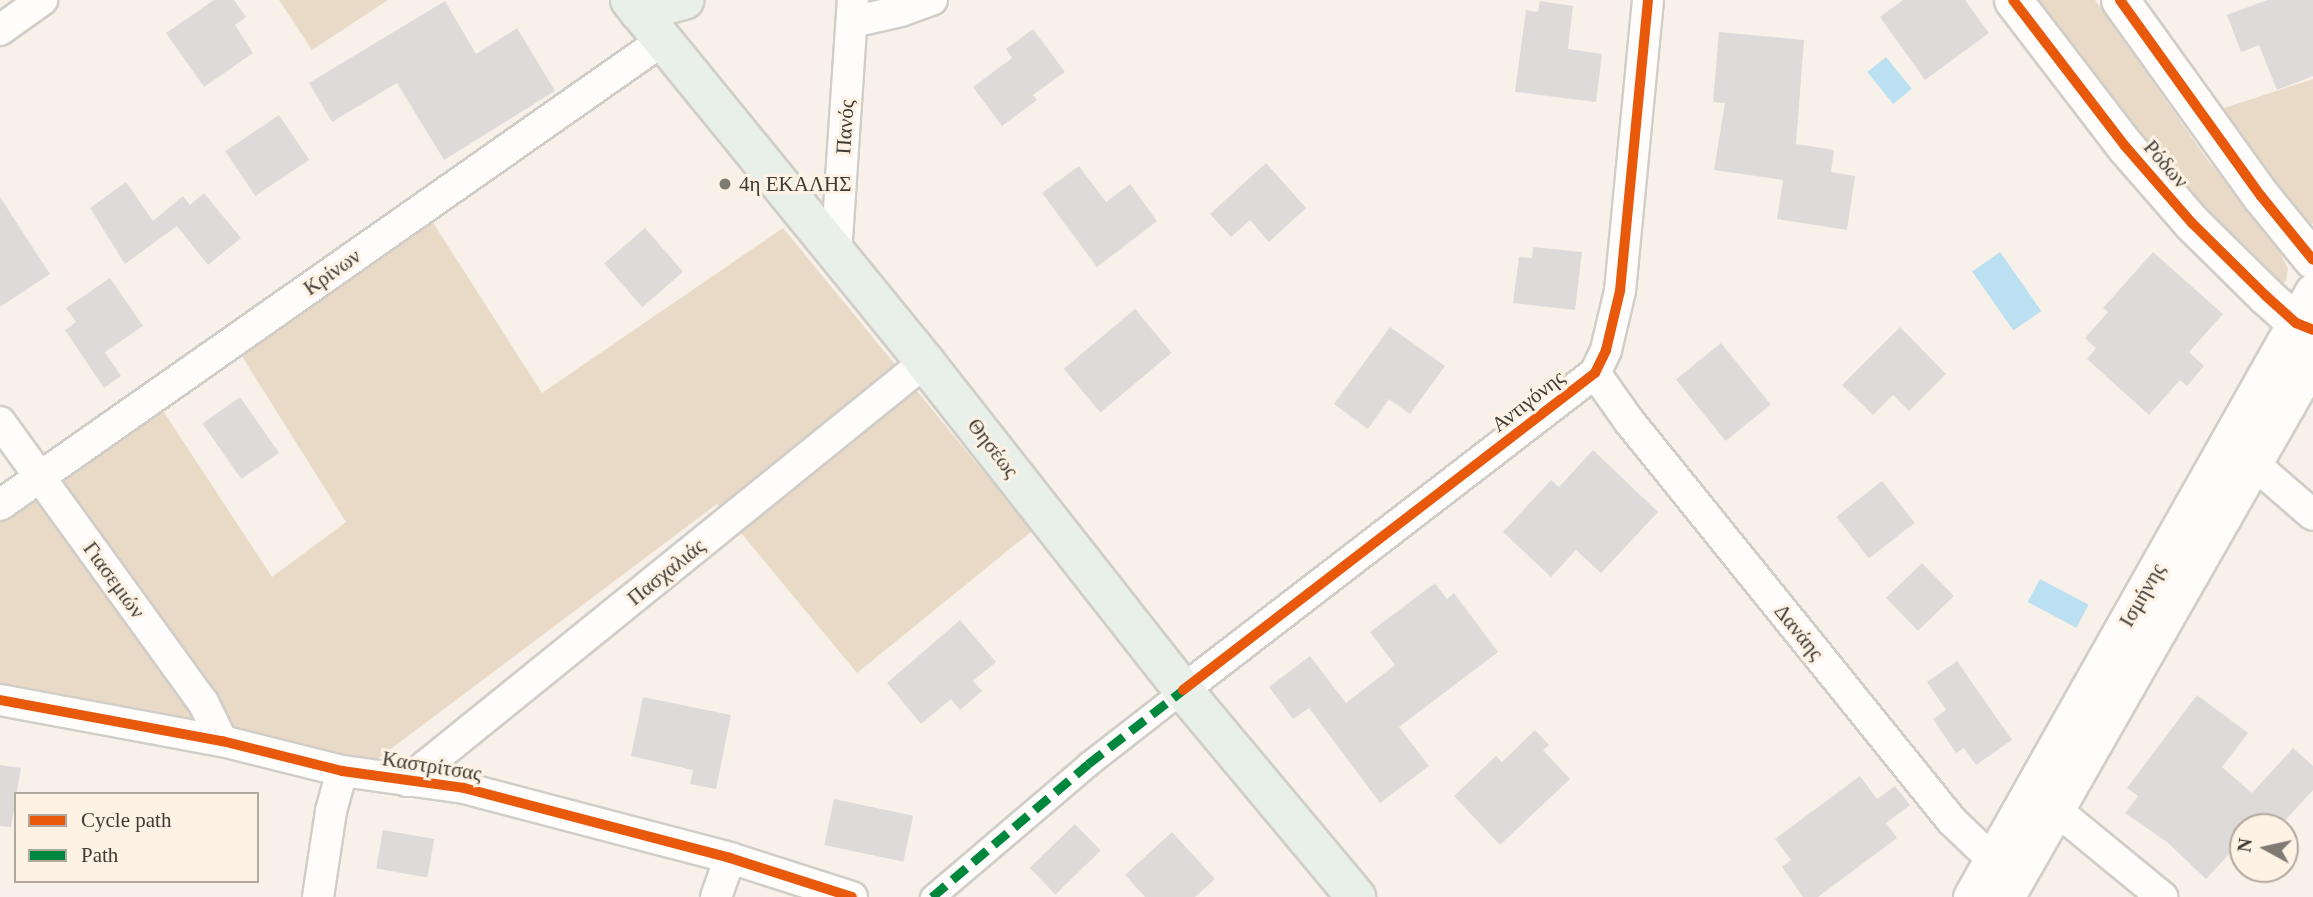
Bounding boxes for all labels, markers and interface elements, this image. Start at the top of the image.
street label: Πανός [831,99,859,155]
street label: Ρόδων [2138,135,2194,193]
place label: 4η ΕΚΑΛΗΣ [739,171,852,197]
marker: 4η ΕΚΑΛΗΣ [717,176,733,192]
street label: Κρίνων [299,243,365,301]
street label: Αντιγόνης [1486,365,1570,437]
street label: Θησέως [962,413,1024,483]
street label: Πασχαλιάς [622,533,710,611]
street label: Γιασεμιών [78,537,150,623]
street label: Ισμήνης [2114,559,2170,631]
street label: Δανάης [1769,599,1829,665]
street label: Καστρίτσας [380,746,484,786]
legend [14,792,259,883]
text: Cycle path [81,808,171,832]
north arrow [2229,813,2299,883]
text: N [2233,837,2256,854]
text: Path [81,843,118,867]

